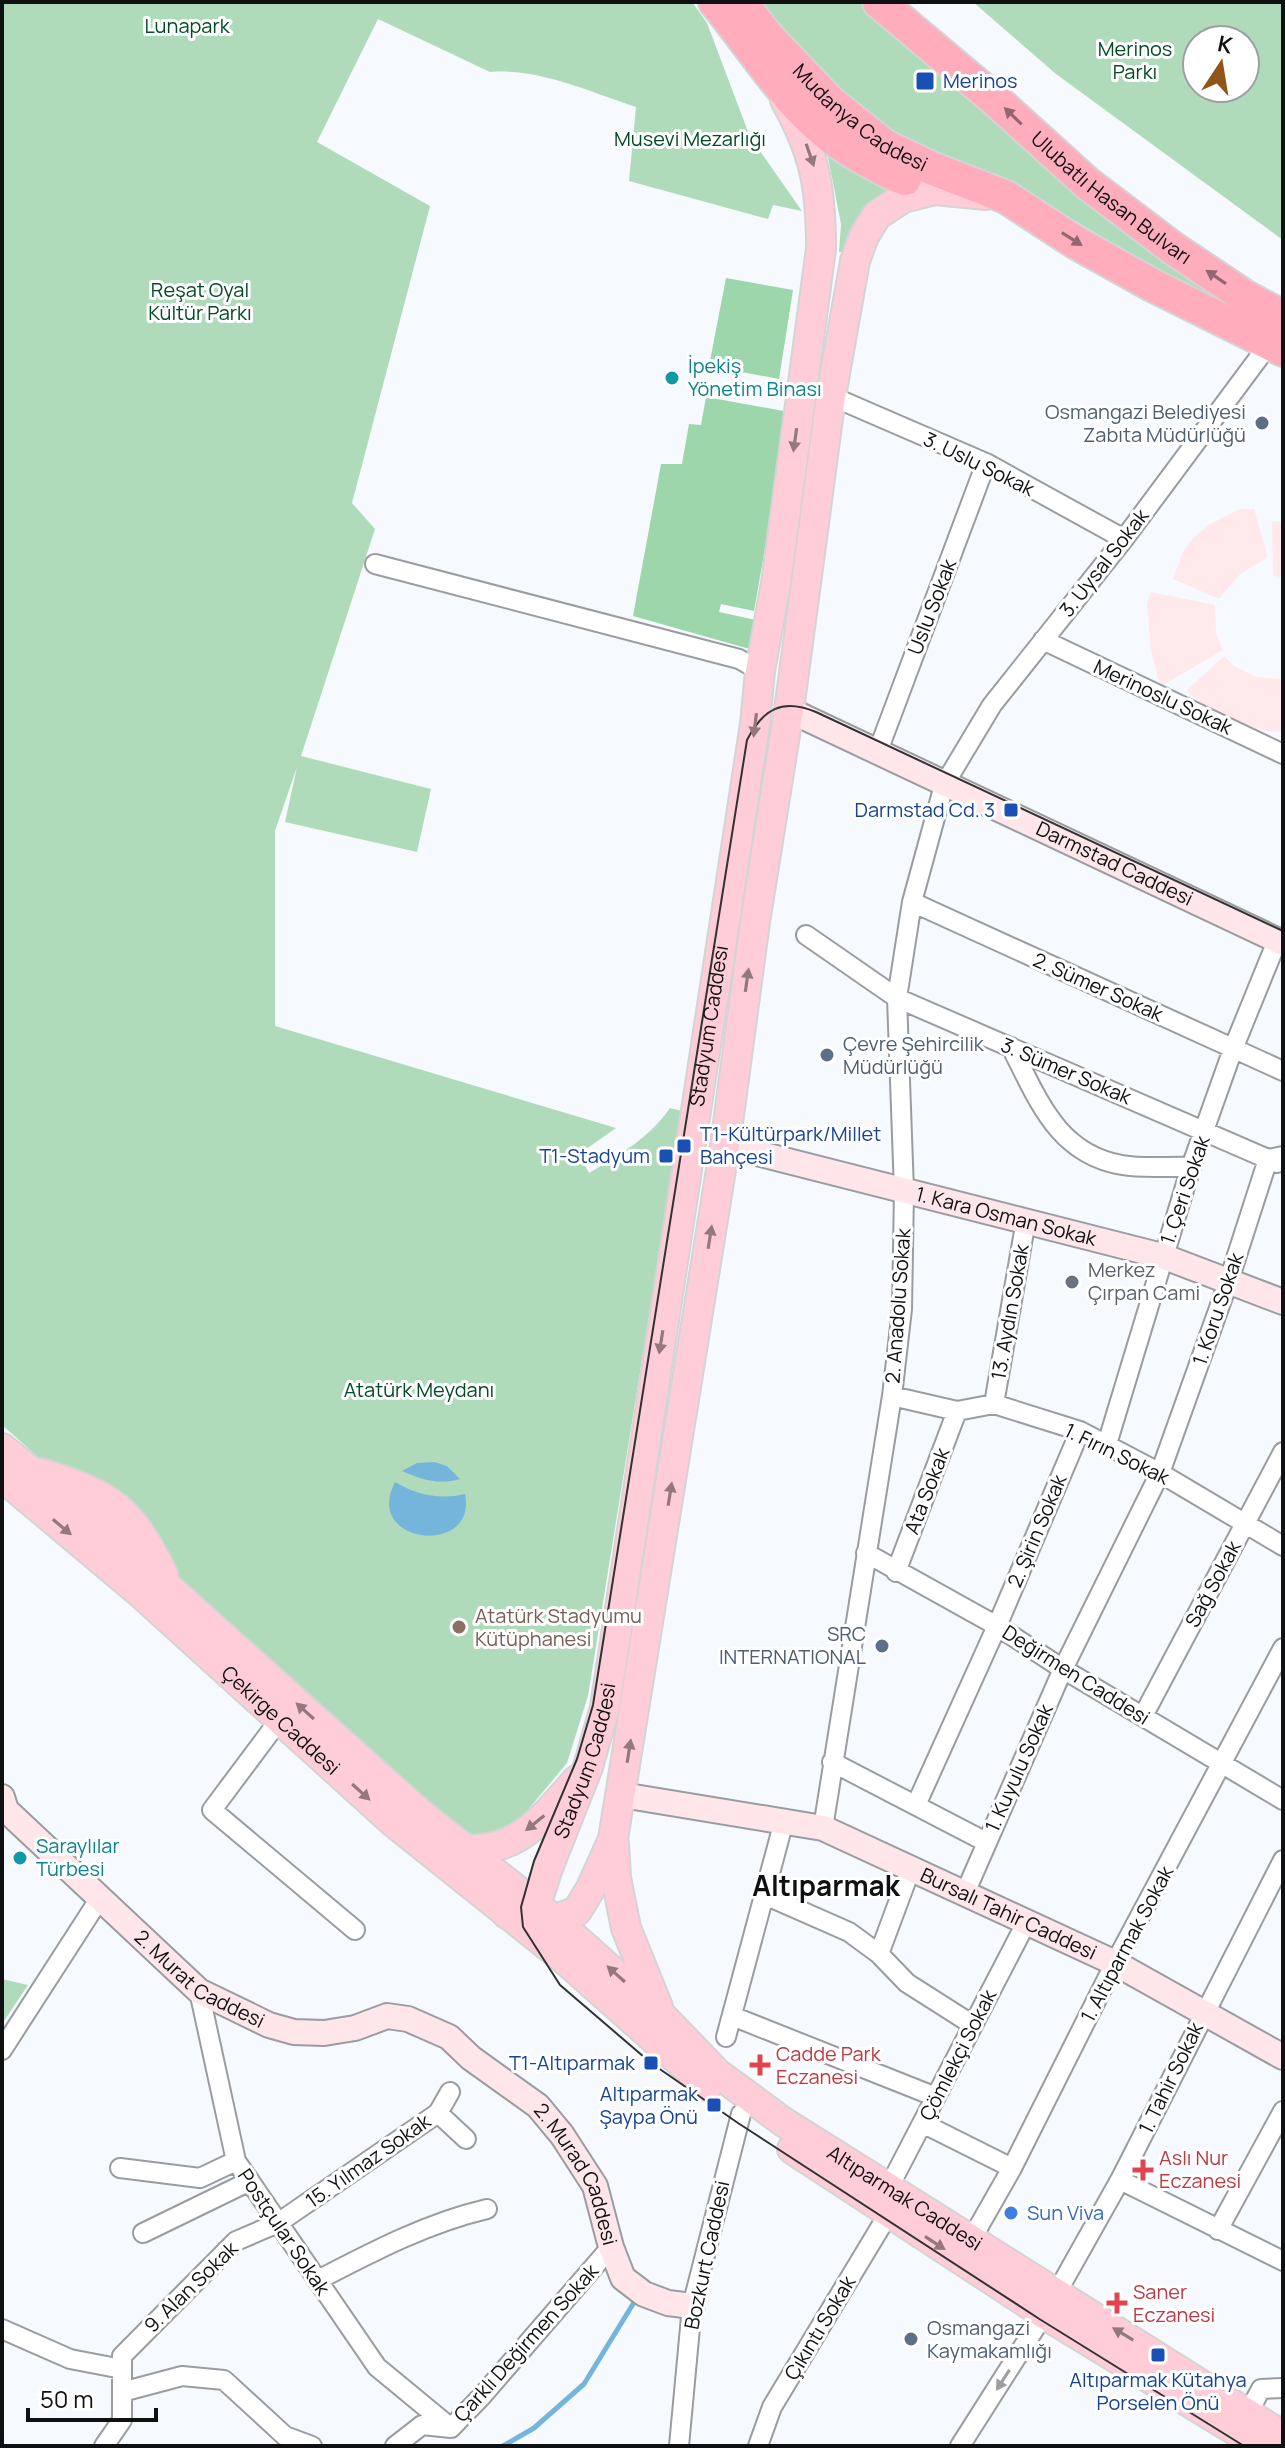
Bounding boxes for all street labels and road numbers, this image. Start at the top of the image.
street label: Mudanya Caddesi [787,57,932,177]
street label: Ulubatlı Hasan Bulvarı [1026,125,1197,270]
street label: 3. Uslu Sokak [919,425,1040,503]
street label: 3. Uysal Sokak [1053,502,1155,622]
street label: Uslu Sokak [901,554,962,658]
street label: Merinoslu Sokak [1089,653,1238,741]
street label: Darmstad Caddesi [1032,815,1198,912]
street label: Stadyum Caddesi [683,943,734,1108]
street label: 2. Sümer Sokak [1029,946,1168,1028]
street label: 3. Sümer Sokak [997,1031,1137,1111]
street label: 1. Çeri Sokak [1153,1131,1216,1248]
street label: 1. Kara Osman Sokak [913,1180,1100,1252]
street label: 2. Anadolu Sokak [879,1226,916,1384]
street label: 13. Aydın Sokak [984,1241,1035,1382]
street label: 1. Koru Sokak [1186,1248,1250,1369]
street label: 1. Fırın Sokak [1060,1416,1175,1491]
street label: Ata Sokak [898,1443,956,1538]
street label: 2. Şirin Sokak [1001,1469,1073,1591]
street label: Sağ Sokak [1178,1535,1247,1632]
street label: Değirmen Caddesi [997,1618,1155,1731]
street label: Çekirge Caddesi [216,1659,346,1781]
street label: Stadyum Caddesi [547,1681,622,1843]
street label: 1. Kuyulu Sokak [978,1699,1059,1836]
street label: 1. Altıparmak Sokak [1074,1860,1180,2027]
street label: Bursalı Tahir Caddesi [916,1861,1101,1966]
street label: 2. Murat Caddesi [129,1923,269,2034]
street label: Çömlekçi Sokak [913,1984,1003,2125]
street label: 1. Tahir Sokak [1132,2017,1210,2138]
street label: 2. Murad Caddesi [528,2097,624,2248]
street label: 15. Yılmaz Sokak [300,2107,436,2214]
street label: Altıparmak Caddesi [822,2139,988,2257]
street label: Postçular Sokak [232,2163,337,2301]
street label: Bozkurt Caddesi [678,2178,735,2332]
street label: 9. Alan Sokak [138,2234,244,2338]
street label: Çarklı Değirmen Sokak [447,2257,605,2428]
street label: Çıkıntı Sokak [778,2270,862,2385]

